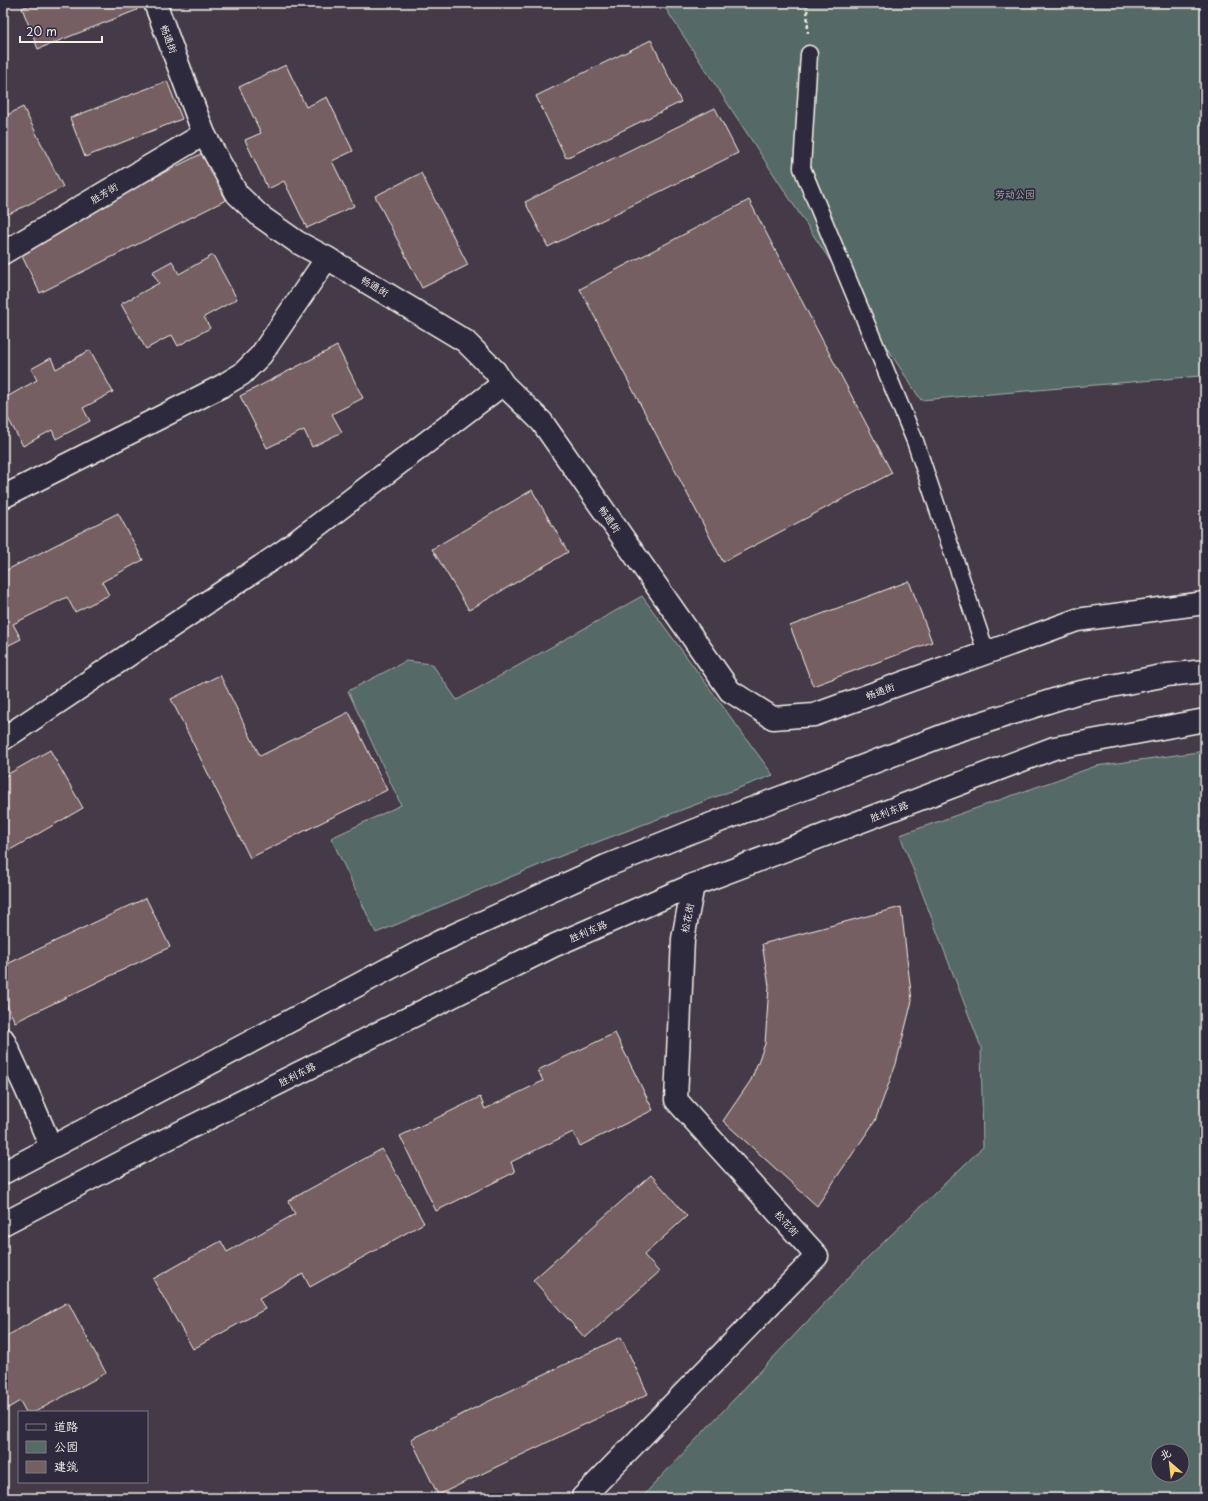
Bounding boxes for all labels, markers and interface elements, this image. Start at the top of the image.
scale bar [20,18,102,44]
text: 20 m [26,22,57,40]
street label: 畅通街 [157,22,182,56]
street label: 胜芳街 [87,178,120,207]
park label: 劳动公园 [995,186,1035,201]
street label: 畅通街 [359,271,392,300]
street label: 畅通街 [596,502,625,535]
street label: 畅通街 [863,678,896,703]
street label: 胜利东路 [867,796,910,825]
street label: 松花街 [676,902,697,934]
street label: 胜利东路 [566,916,609,945]
street label: 胜利东路 [276,1058,318,1089]
street label: 松花街 [772,1206,803,1239]
legend [18,1411,148,1483]
text: 道路 [54,1417,78,1435]
text: 公园 [54,1437,78,1455]
north arrow [1150,1443,1190,1483]
text: 北 [1156,1444,1174,1464]
text: 建筑 [54,1457,78,1475]

